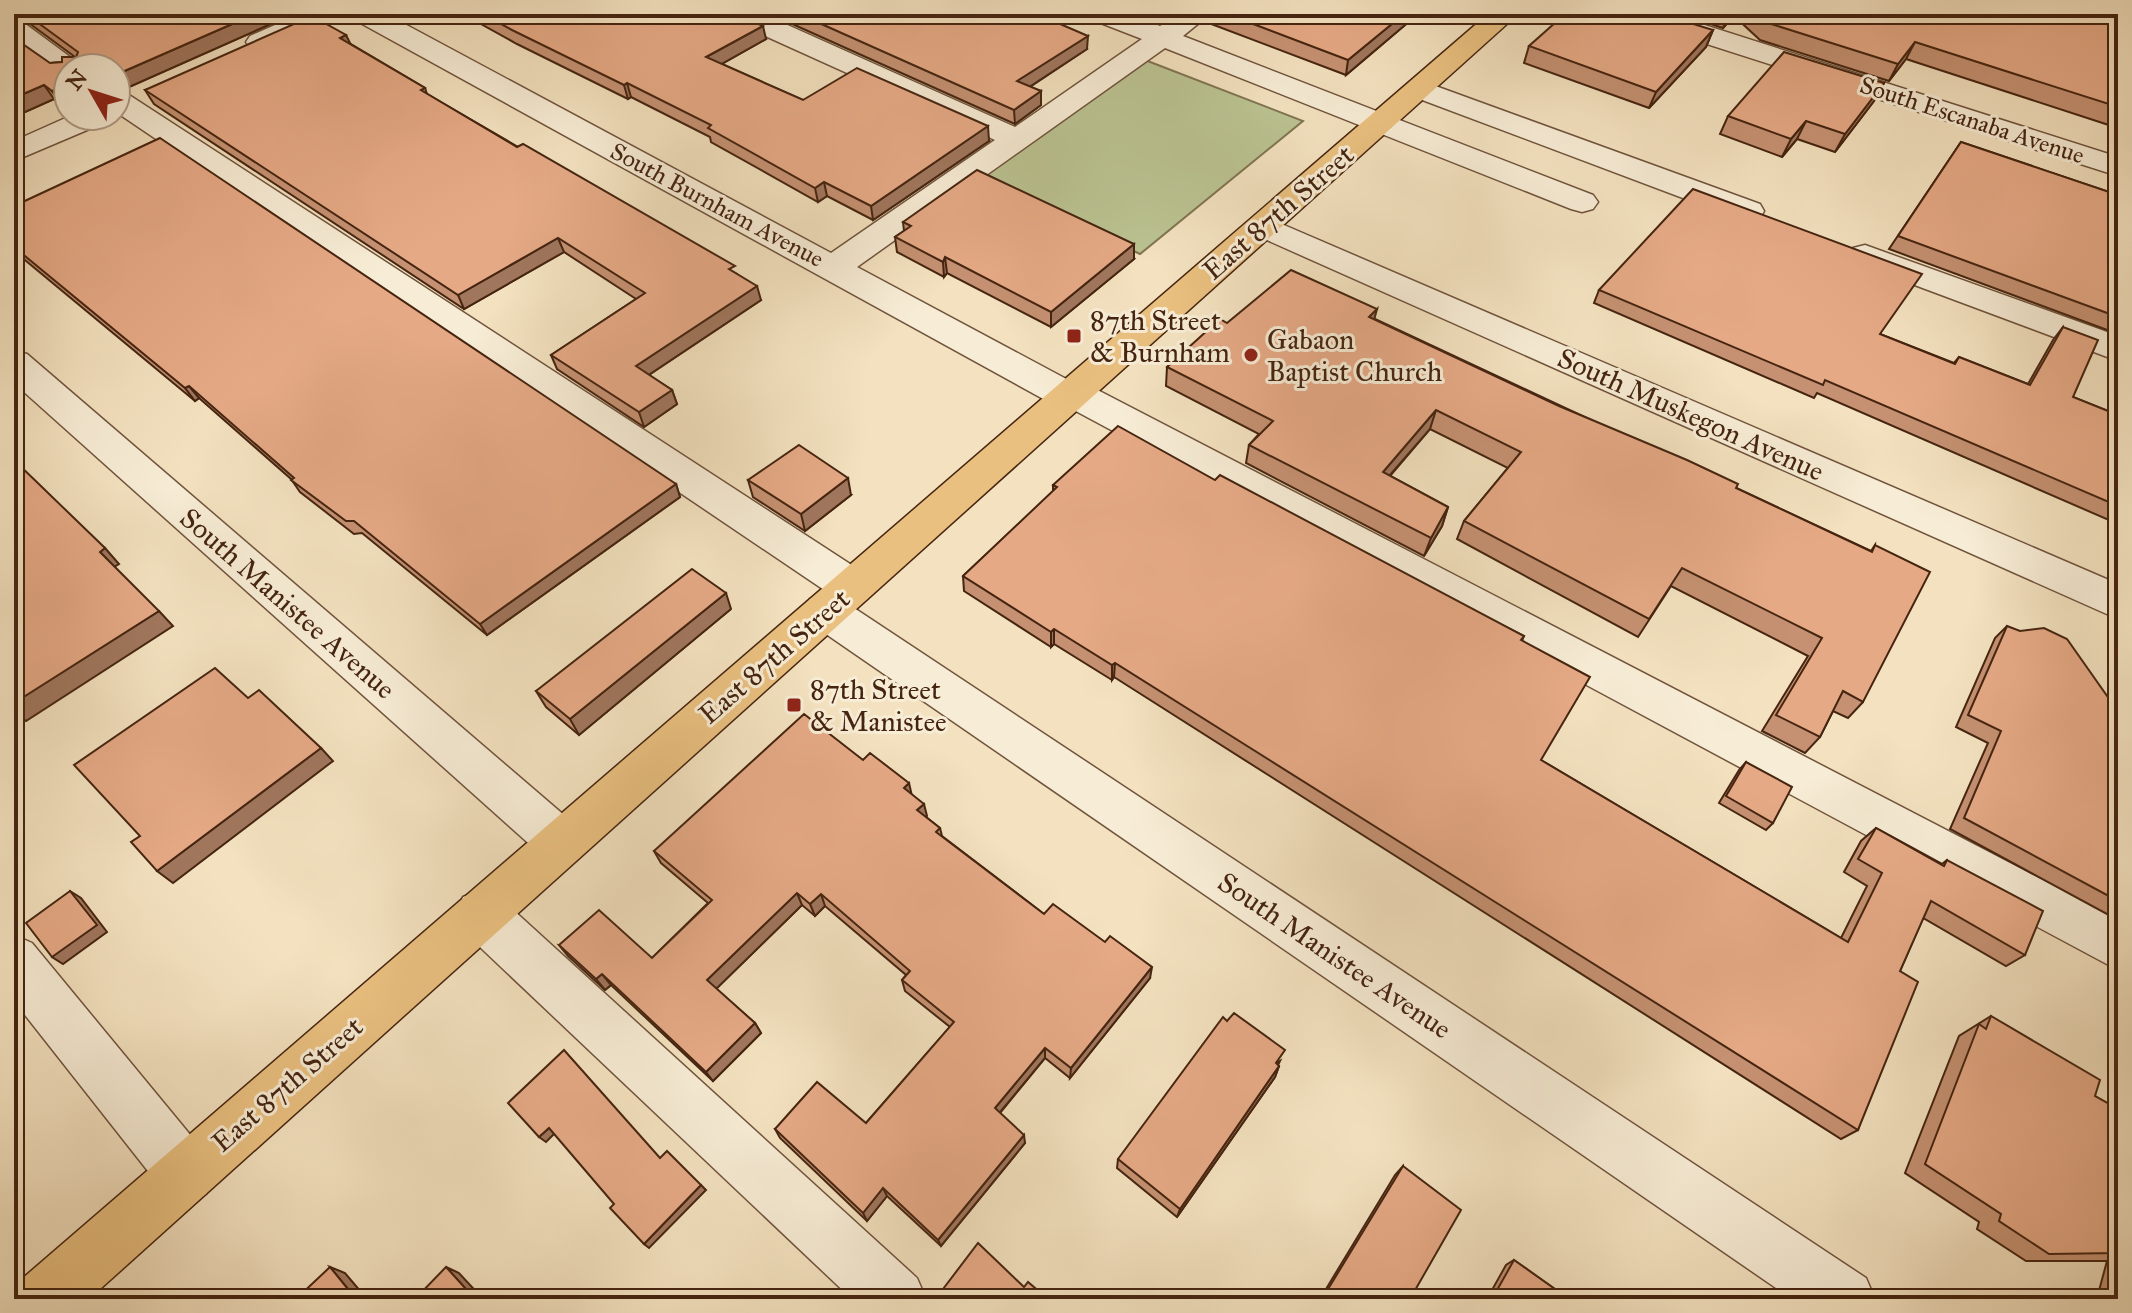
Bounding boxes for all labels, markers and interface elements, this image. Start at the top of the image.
north arrow [52,52,132,132]
text: N [60,64,93,95]
street label: South Escanaba Avenue [1856,70,2088,170]
street label: South Burnham Avenue [605,136,829,274]
street label: East 87th Street [1196,137,1361,288]
place label: 87th Street & Burnham [1090,303,1230,370]
place label: Gabaon Baptist Church [1267,322,1443,389]
marker: 87th Street & Burnham [1065,327,1083,345]
street label: South Muskegon Avenue [1552,340,1829,489]
marker: Gabaon Baptist Church [1242,346,1260,364]
street label: South Manistee Avenue [173,500,403,706]
street label: East 87th Street [692,581,857,732]
place label: 87th Street & Manistee [810,672,947,739]
marker: 87th Street & Manistee [785,696,803,714]
street label: South Manistee Avenue [1211,864,1458,1047]
street label: East 87th Street [205,1009,370,1160]

